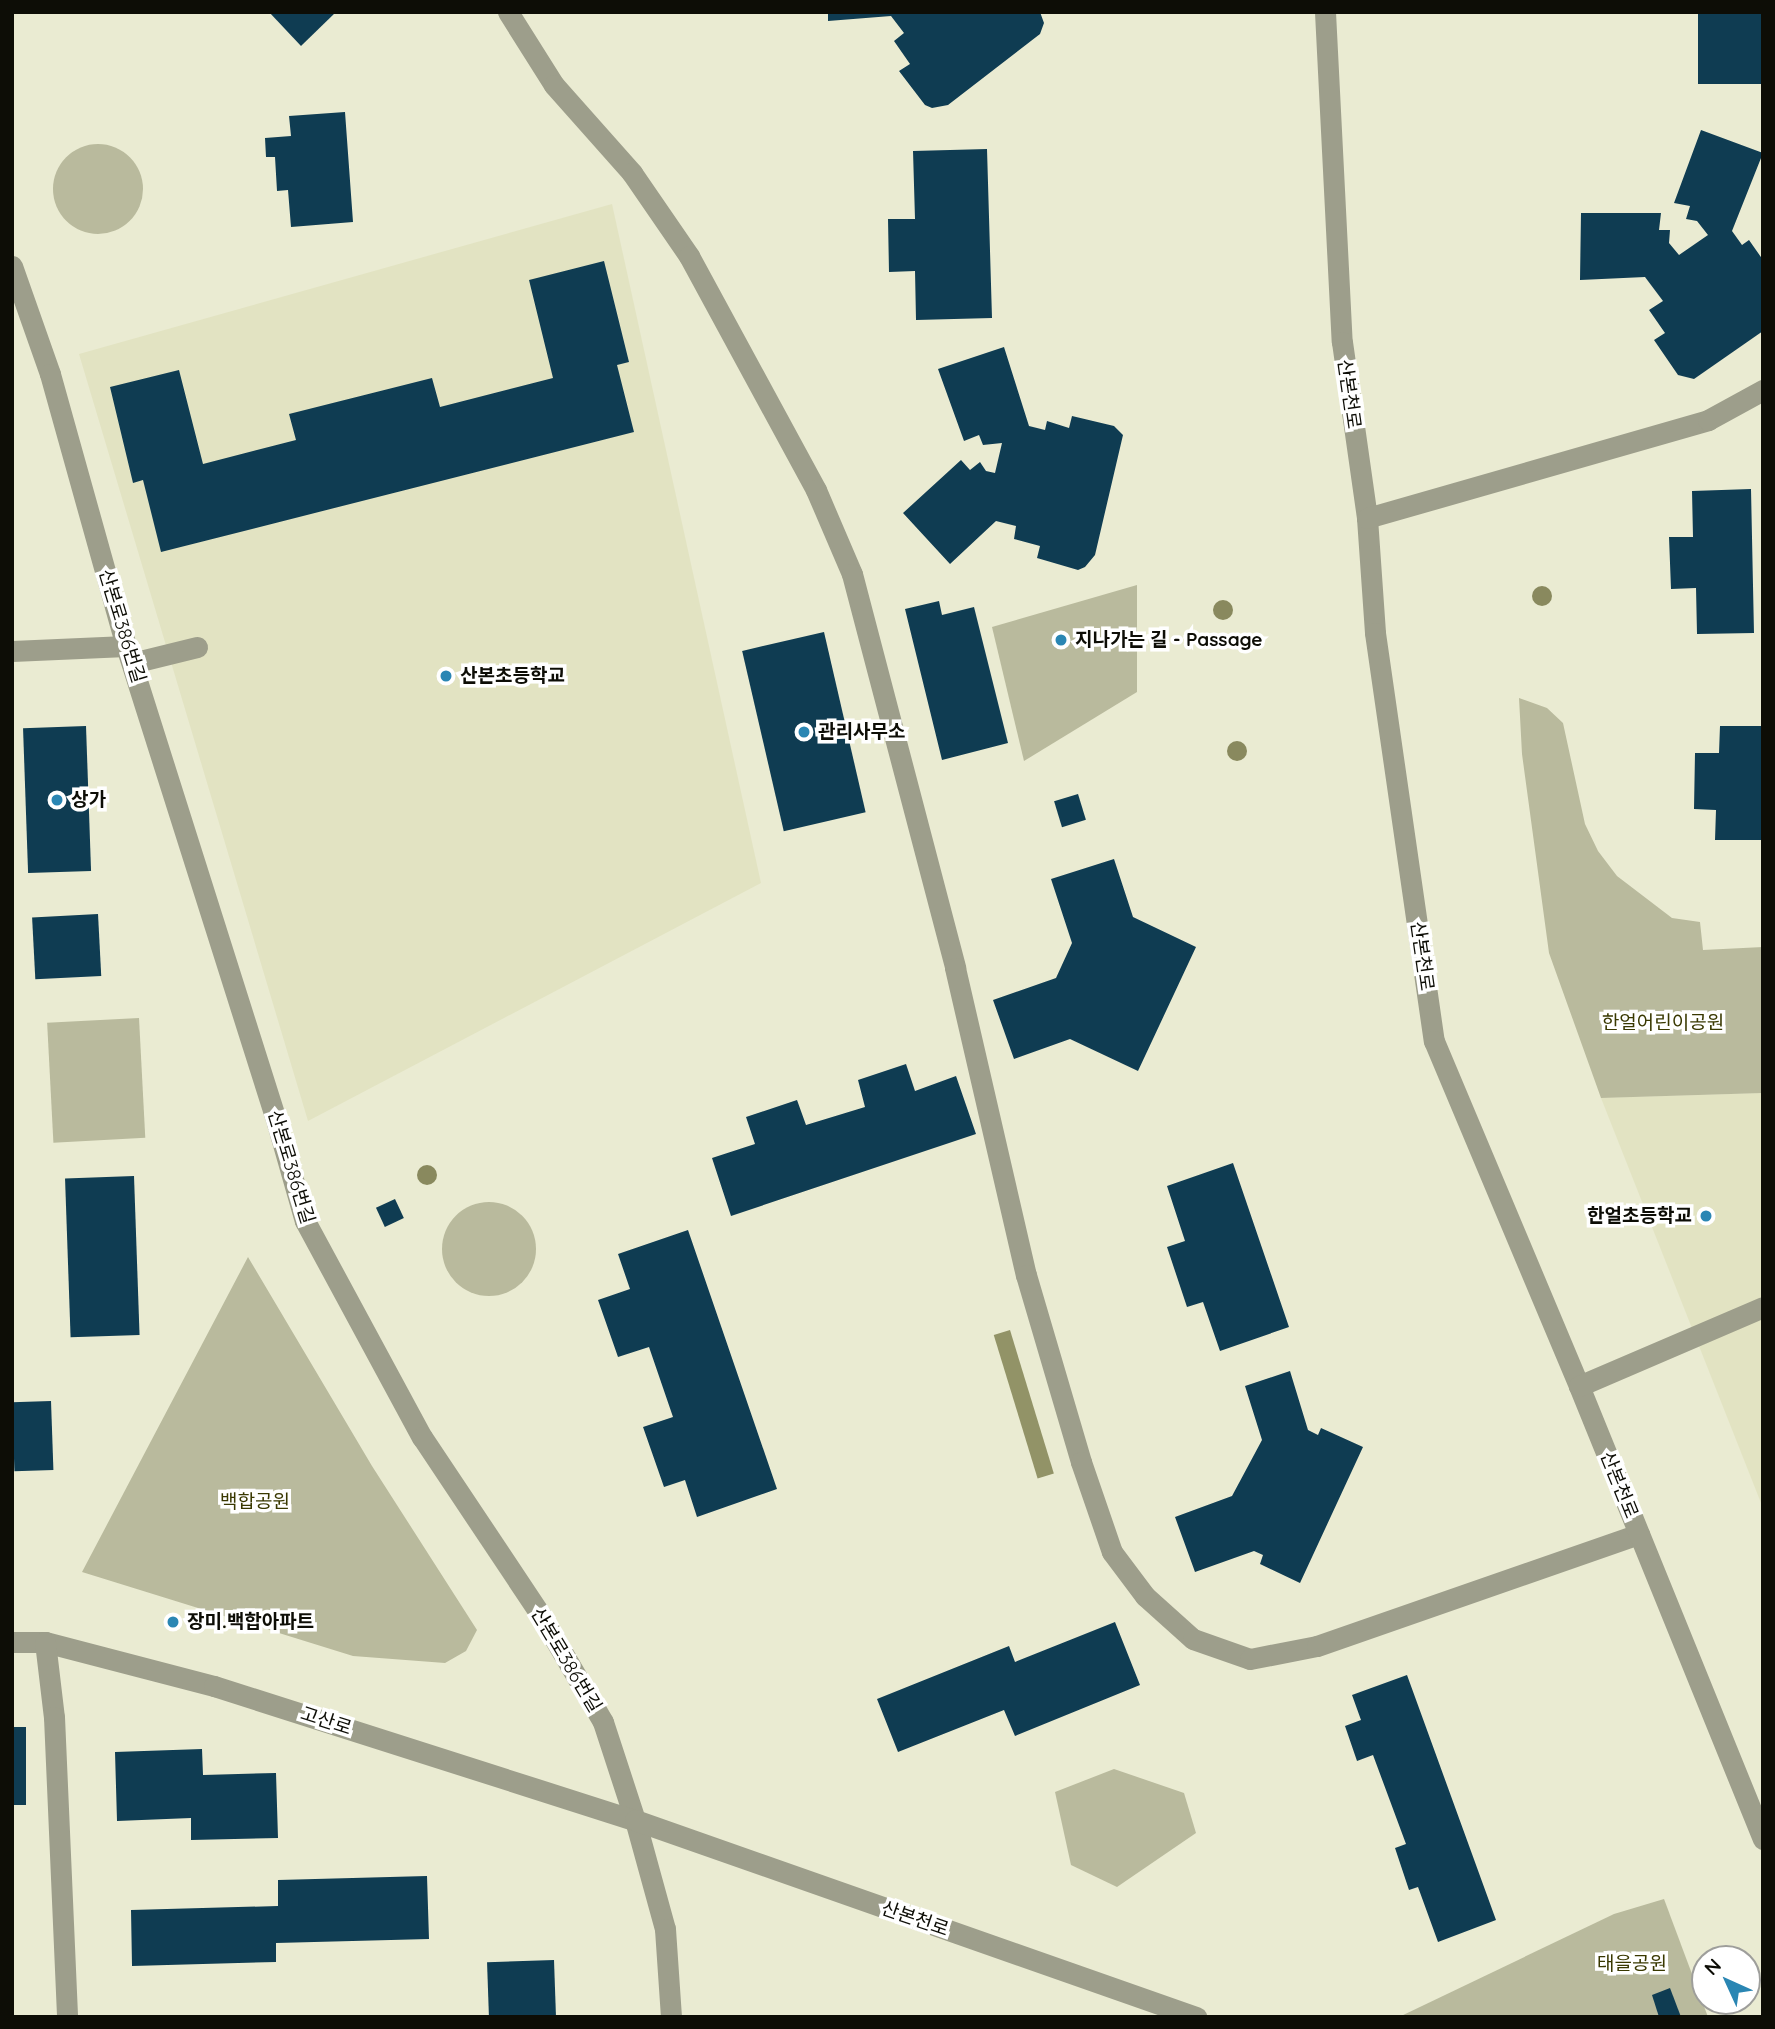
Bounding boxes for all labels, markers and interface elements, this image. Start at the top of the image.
street label: 산본천로 [1333,358,1365,430]
street label: 산본로386번길 [94,566,150,686]
place label: 지나가는 길 - Passage [1075,629,1263,651]
marker: 지나가는 길 - Passage [1053,632,1069,648]
place label: 산본초등학교 [460,665,565,687]
marker: 산본초등학교 [438,668,454,684]
place label: 관리사무소 [818,721,905,743]
marker: 관리사무소 [796,724,812,740]
place label: 상가 [71,789,106,811]
marker: 상가 [49,792,65,808]
street label: 산본천로 [1406,920,1438,992]
park label: 한얼어린이공원 [1602,1012,1724,1034]
street label: 산본로386번길 [263,1107,319,1227]
place label: 한얼초등학교 [1587,1205,1692,1227]
marker: 한얼초등학교 [1698,1208,1714,1224]
street label: 산본천로 [1595,1448,1643,1522]
park label: 백합공원 [220,1491,290,1513]
street label: 산본로386번길 [526,1604,606,1716]
place label: 장미.백합아파트 [187,1611,314,1633]
marker: 장미.백합아파트 [165,1614,181,1630]
street label: 고산로 [298,1702,354,1740]
street label: 산본천로 [878,1897,952,1941]
north arrow [1691,1945,1761,2015]
park label: 태을공원 [1597,1953,1667,1975]
text: N [1699,1953,1726,1980]

